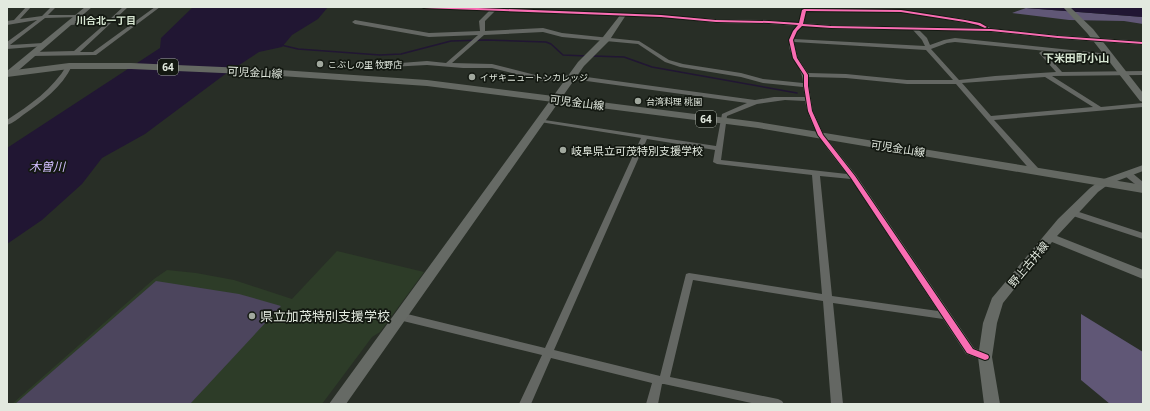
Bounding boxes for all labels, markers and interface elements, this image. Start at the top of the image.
district label: 川合北一丁目 [76,13,136,27]
district label: 下米田町小山 [1043,50,1109,65]
place label: こぶしの里 牧野店 [328,58,402,71]
road number: 64 [158,59,178,75]
marker: こぶしの里 牧野店 [315,59,325,69]
street label: 可児金山線 [227,63,283,81]
place label: イザキニュートンカレッジ [480,71,588,84]
marker: イザキニュートンカレッジ [467,72,477,82]
street label: 可児金山線 [549,91,605,113]
place label: 台湾料理 桃園 [646,95,702,108]
marker: 台湾料理 桃園 [633,96,643,106]
road number: 64 [696,111,716,127]
street label: 可児金山線 [870,136,926,160]
place label: 岐阜県立可茂特別支援学校 [571,143,703,158]
marker: 岐阜県立可茂特別支援学校 [558,145,568,155]
water label: 木曽川 [29,158,67,175]
street label: 野上古井線 [1005,238,1051,290]
place label: 県立加茂特別支援学校 [260,307,390,325]
marker: 県立加茂特別支援学校 [247,311,257,321]

